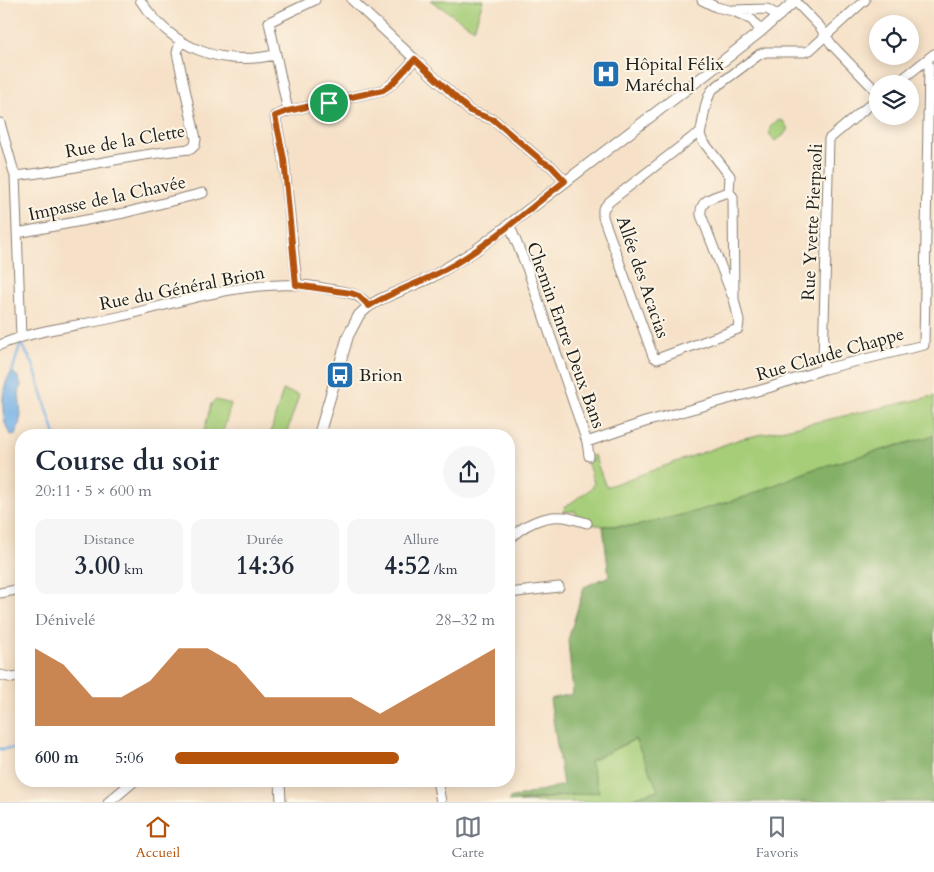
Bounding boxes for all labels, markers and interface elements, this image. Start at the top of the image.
map controls [869,15,919,125]
button: locate [869,15,919,65]
place label: Hôpital Félix Maréchal [625,52,724,98]
hospital icon: Hôpital Félix Maréchal [591,59,621,89]
button: layers [869,75,919,125]
pin [308,82,350,124]
icon: arrive [315,89,343,117]
street label: Rue de la Clette [63,119,187,164]
street label: Rue Yvette Pierpaoli [796,143,829,301]
street label: Impasse de la Chavée [26,170,188,227]
street label: Allée des Acacias [610,213,675,342]
street label: Chemin Entre Deux Bans [520,239,611,432]
street label: Rue du Général Brion [97,260,268,317]
street label: Rue Claude Chappe [753,321,907,388]
bus stop icon: Brion [325,360,355,390]
place label: Brion [359,363,404,388]
text: Course du soir [35,442,219,480]
button: share [443,446,495,498]
text: 20:11 · 5 × 600 m [35,480,152,502]
text: Distance [83,530,135,549]
text: Durée [247,530,283,549]
text: Allure [403,530,439,549]
text: 3.00 [75,549,120,583]
text: 14:36 [236,549,294,583]
text: 4:52 [384,549,430,583]
text: km [120,560,143,579]
text: /km [430,560,458,579]
text: Dénivelé [35,609,96,631]
text: 28–32 m [436,609,495,631]
text: 600 m [35,747,79,769]
text: 5:06 [115,747,144,769]
tab: Accueil [136,813,180,862]
tab: Carte [452,813,484,862]
tab: Favoris [756,813,798,862]

